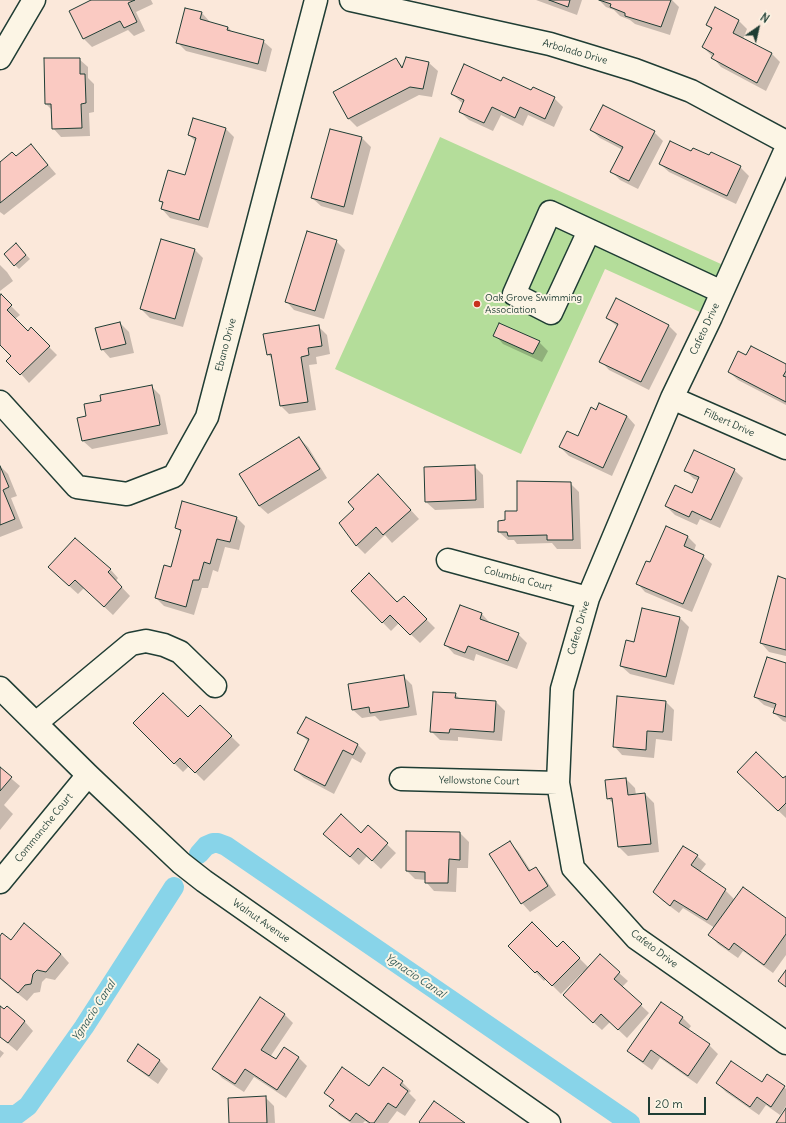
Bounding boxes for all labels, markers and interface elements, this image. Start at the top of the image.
north arrow [738,8,778,48]
text: N [758,10,772,26]
street label: Arbolado Drive [541,37,609,67]
place label: Oak Grove Swimming Association [485,292,582,316]
marker: Oak Grove Swimming Association [472,299,482,309]
street label: Cafeto Drive [688,301,722,357]
street label: Ebano Drive [213,317,239,373]
street label: Filbert Drive [702,406,756,440]
street label: Columbia Court [483,564,553,594]
street label: Cafeto Drive [566,600,592,656]
street label: Yellowstone Court [439,774,519,788]
street label: Commanche Court [13,791,75,865]
street label: Walnut Avenue [230,897,292,945]
street label: Cafeto Drive [628,927,680,971]
water label: Ygnacio Canal [383,951,447,1001]
water label: Ygnacio Canal [70,978,118,1044]
scale bar [650,1089,708,1115]
text: 20 m [655,1096,683,1111]

